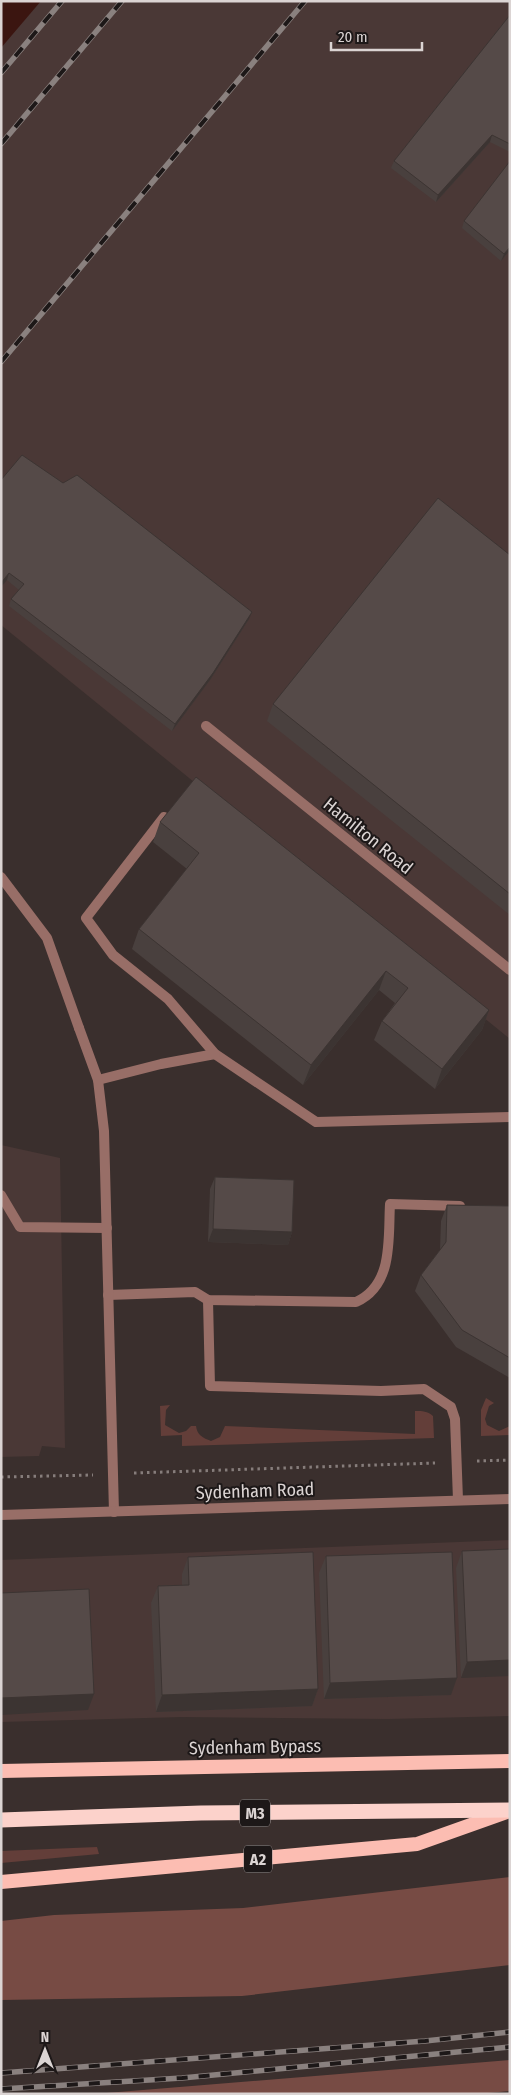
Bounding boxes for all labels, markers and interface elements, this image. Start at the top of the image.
scale bar [331,20,422,52]
text: 20 m [338,28,368,46]
street label: Hamilton Road [319,793,417,879]
street label: Sydenham Road [195,1478,315,1504]
street label: Sydenham Bypass [189,1735,322,1759]
road number: M3 [240,1800,270,1826]
road number: A2 [244,1846,272,1872]
north arrow [20,2025,70,2075]
text: N [41,2029,49,2046]

